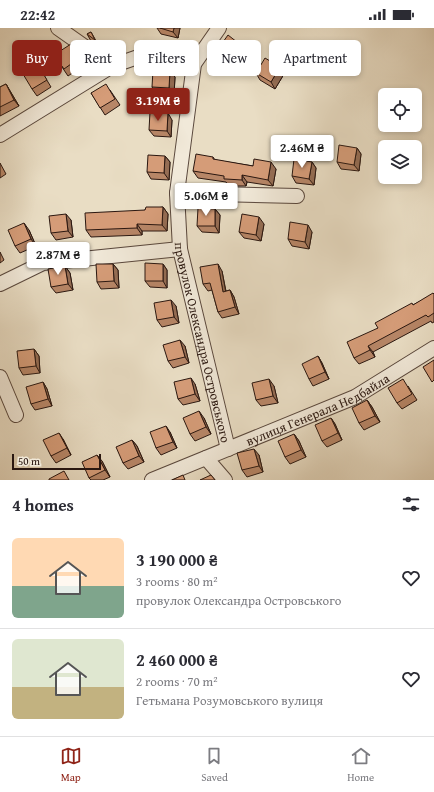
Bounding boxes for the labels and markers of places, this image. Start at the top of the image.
pin: 3.19M ₴ [121,88,195,122]
pin: 2.46M ₴ [265,135,339,169]
pin: 5.06M ₴ [169,183,243,217]
pin: 2.87M ₴ [21,242,95,276]

